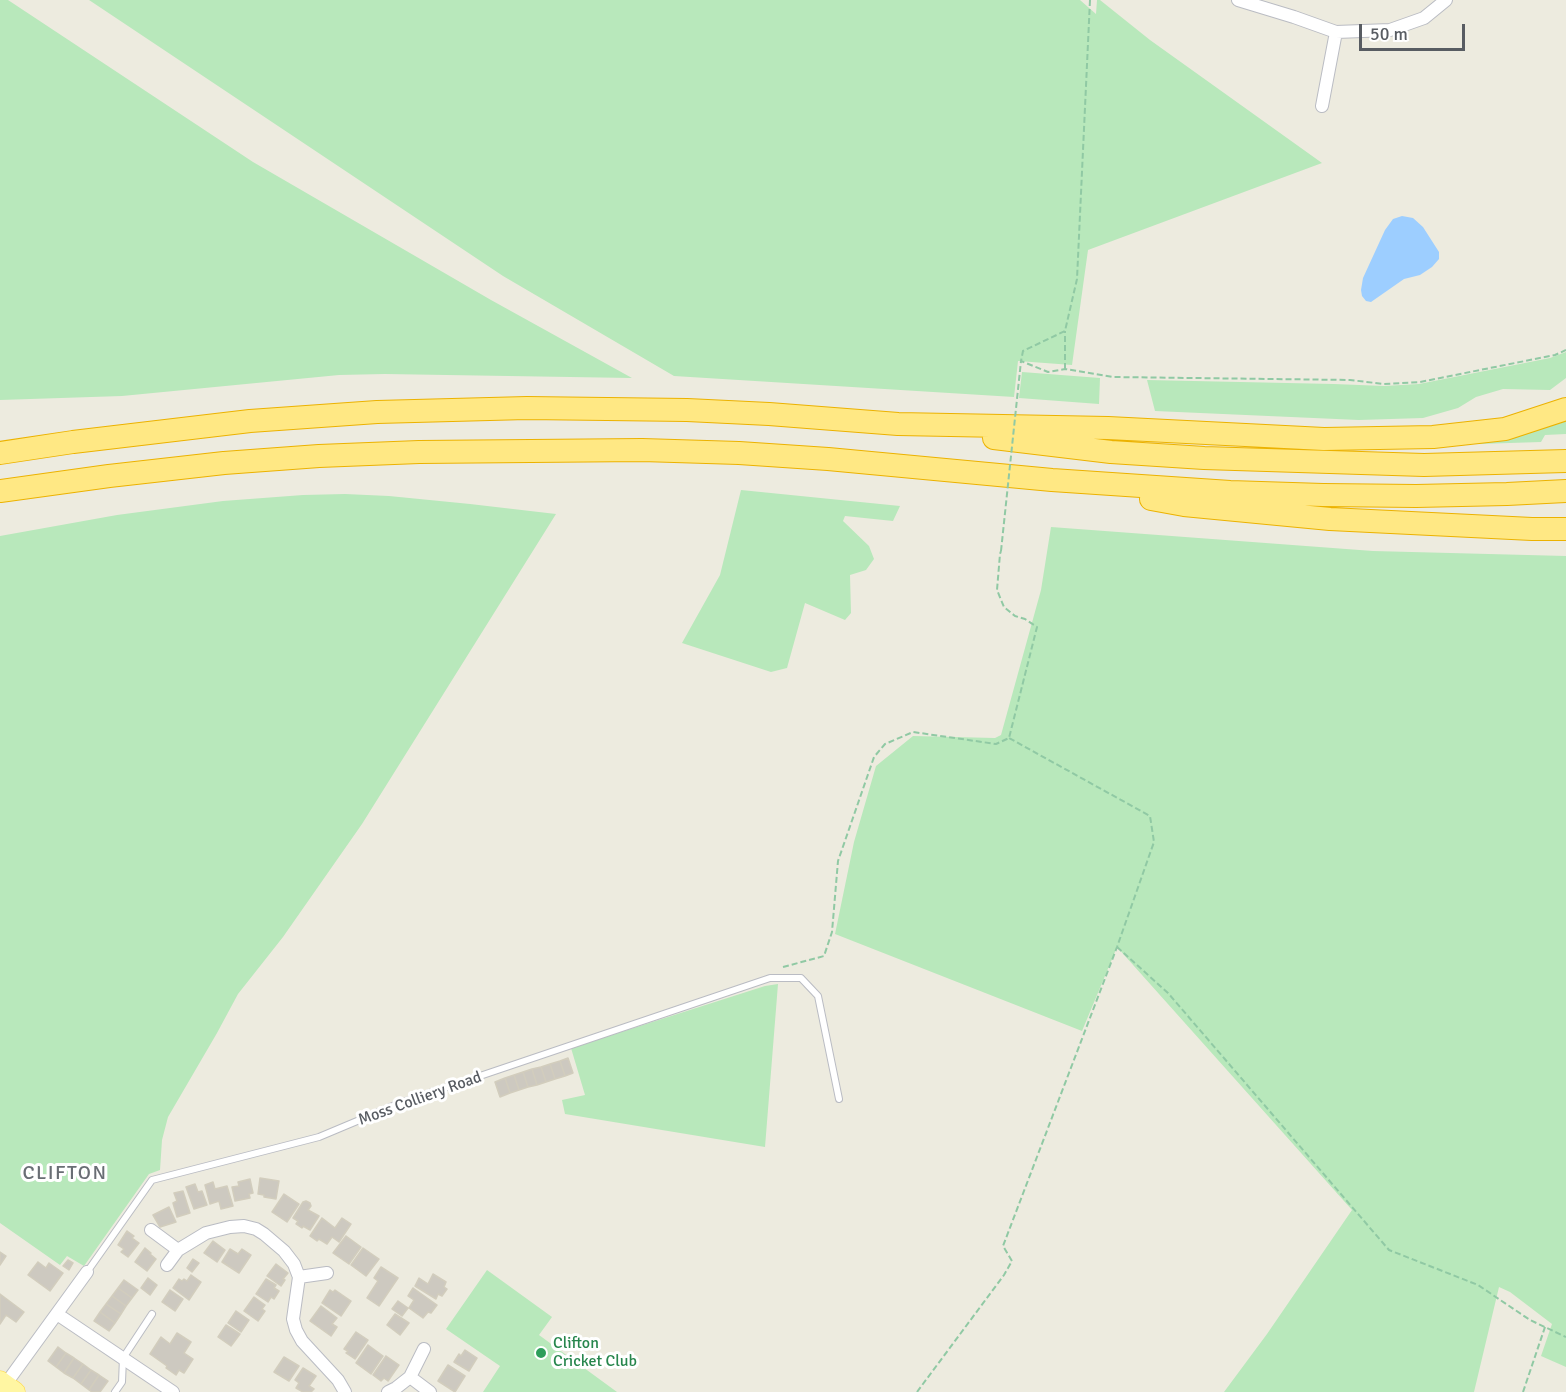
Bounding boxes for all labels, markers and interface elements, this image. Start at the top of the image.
scale bar [1362,12,1468,50]
text: 50 m [1370,23,1408,45]
street label: Moss Colliery Road [356,1068,484,1130]
district label: CLIFTON [22,1162,108,1186]
place label: Clifton Cricket Club [553,1334,637,1372]
marker: Clifton Cricket Club [534,1346,548,1360]

